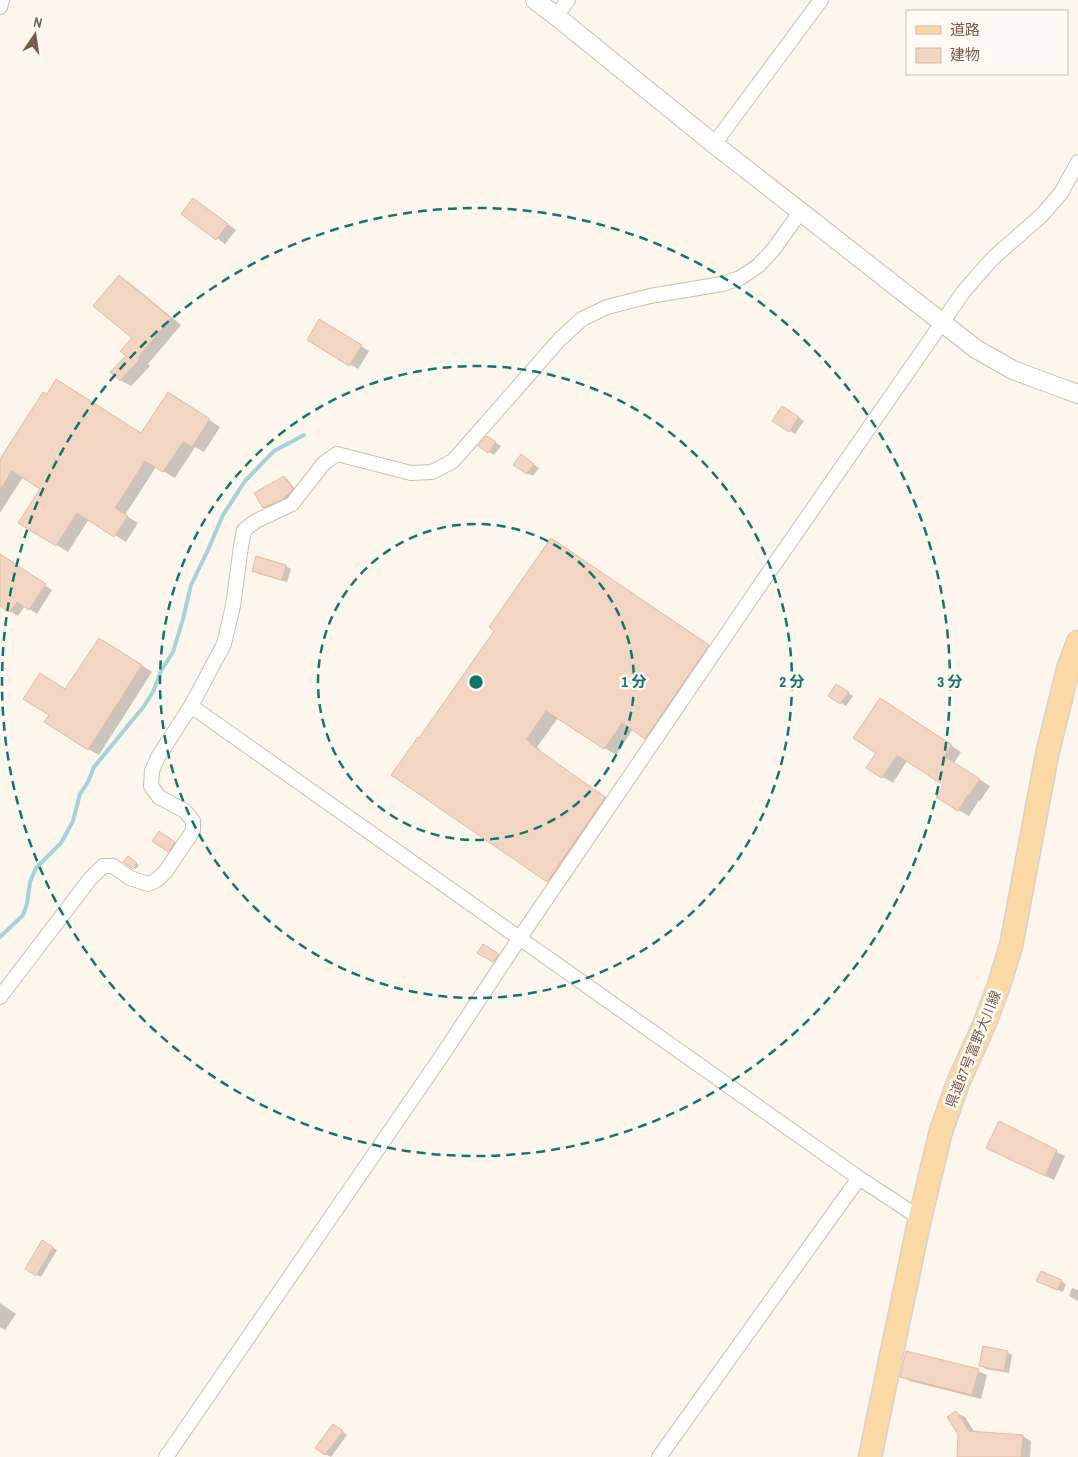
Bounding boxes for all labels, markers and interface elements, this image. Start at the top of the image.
north arrow [10,10,60,60]
legend [906,10,1068,75]
text: N [32,13,44,32]
text: 道路 [950,19,980,40]
text: 建物 [950,44,980,65]
text: 1 分 [621,671,647,692]
text: 2 分 [779,671,805,692]
text: 3 分 [937,671,963,692]
centre of rings [467,673,485,691]
street label: 県道87号富野大川線 [941,988,1005,1110]

